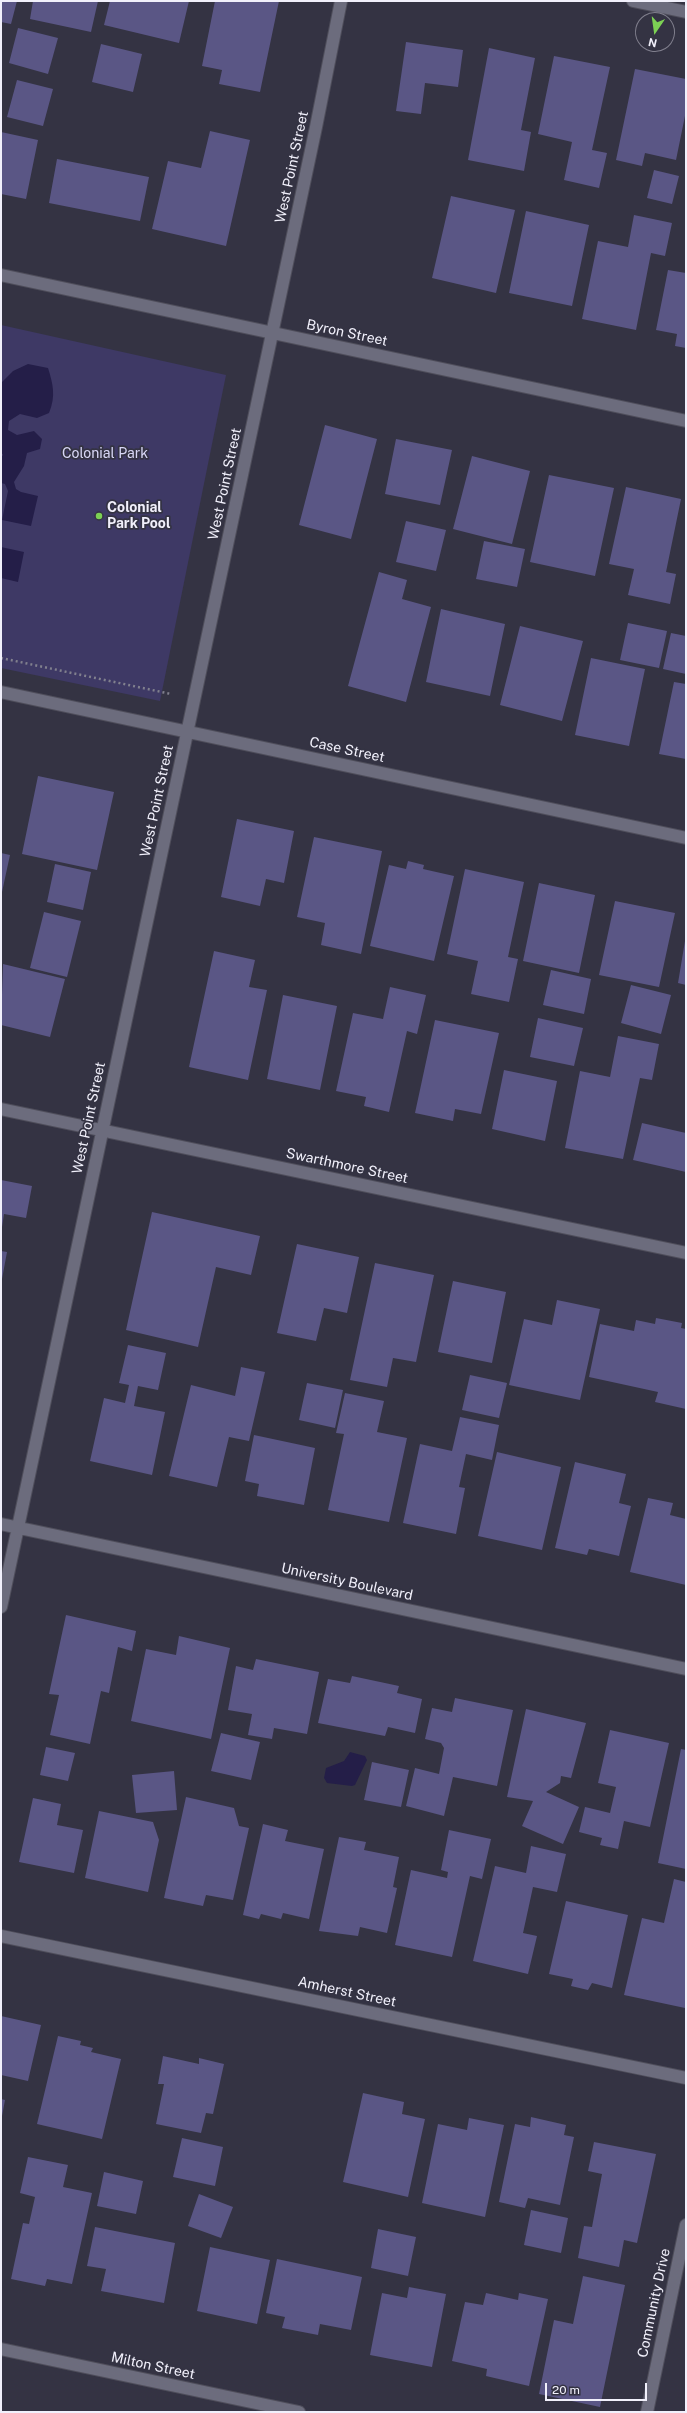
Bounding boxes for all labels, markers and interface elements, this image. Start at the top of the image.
north arrow [635,12,675,52]
text: N [647,36,658,50]
street label: West Point Street [272,109,312,225]
street label: Byron Street [305,316,389,350]
street label: West Point Street [205,426,245,542]
park label: Colonial Park [62,446,148,462]
place label: Colonial Park Pool [107,500,171,532]
marker: Colonial Park Pool [94,511,104,521]
street label: Case Street [308,734,386,766]
street label: West Point Street [137,743,177,859]
street label: West Point Street [69,1060,109,1176]
street label: Swarthmore Street [284,1145,410,1187]
street label: University Boulevard [280,1560,414,1604]
street label: Amherst Street [296,1973,398,2011]
street label: Community Drive [634,2247,674,2359]
street label: Milton Street [110,2349,196,2383]
scale bar [547,2375,649,2401]
text: 20 m [552,2383,580,2397]

